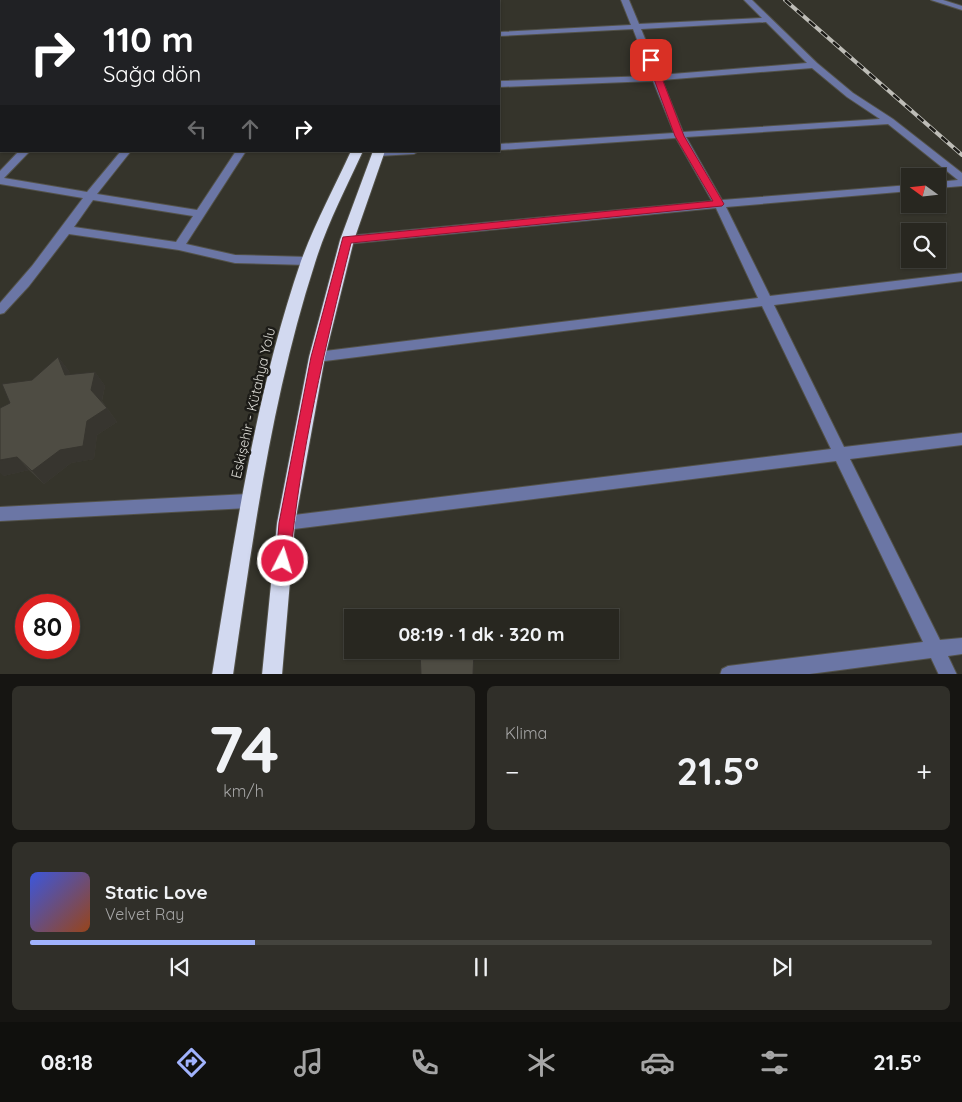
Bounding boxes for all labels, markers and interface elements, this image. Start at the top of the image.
text: 110 m [103,17,194,61]
icon: right [20,20,85,85]
pin [630,39,672,81]
icon: arrive [637,46,665,74]
text: Sağa dön [103,60,201,88]
icon: left [183,115,211,143]
icon: ahead [236,115,264,143]
icon: right [289,115,317,143]
north arrow [901,168,946,212]
map controls [901,168,946,268]
button: search [901,223,946,268]
street label: Eskişehir - Kütahya Yolu [227,326,279,480]
position arrow [256,534,308,586]
speed limit sign: 80 [15,594,80,659]
text: 08:19 · 1 dk · 320 m [398,622,565,646]
text: 74 [208,708,279,789]
text: Klima [505,723,547,743]
text: 21.5° [677,747,759,795]
text: − [505,754,520,789]
text: + [916,754,932,789]
text: km/h [223,781,264,801]
text: Static Love [105,880,208,904]
text: Velvet Ray [105,904,184,924]
icon: previous [166,953,194,981]
icon: pause [467,953,495,981]
icon: next [768,953,796,981]
icon: directions [174,1045,209,1080]
icon: music [291,1045,326,1080]
icon: phone [407,1045,442,1080]
icon: climate [524,1045,559,1080]
icon: car [640,1045,675,1080]
icon: filters [757,1045,792,1080]
text: 08:18 [41,1048,93,1076]
text: 21.5° [873,1048,921,1076]

